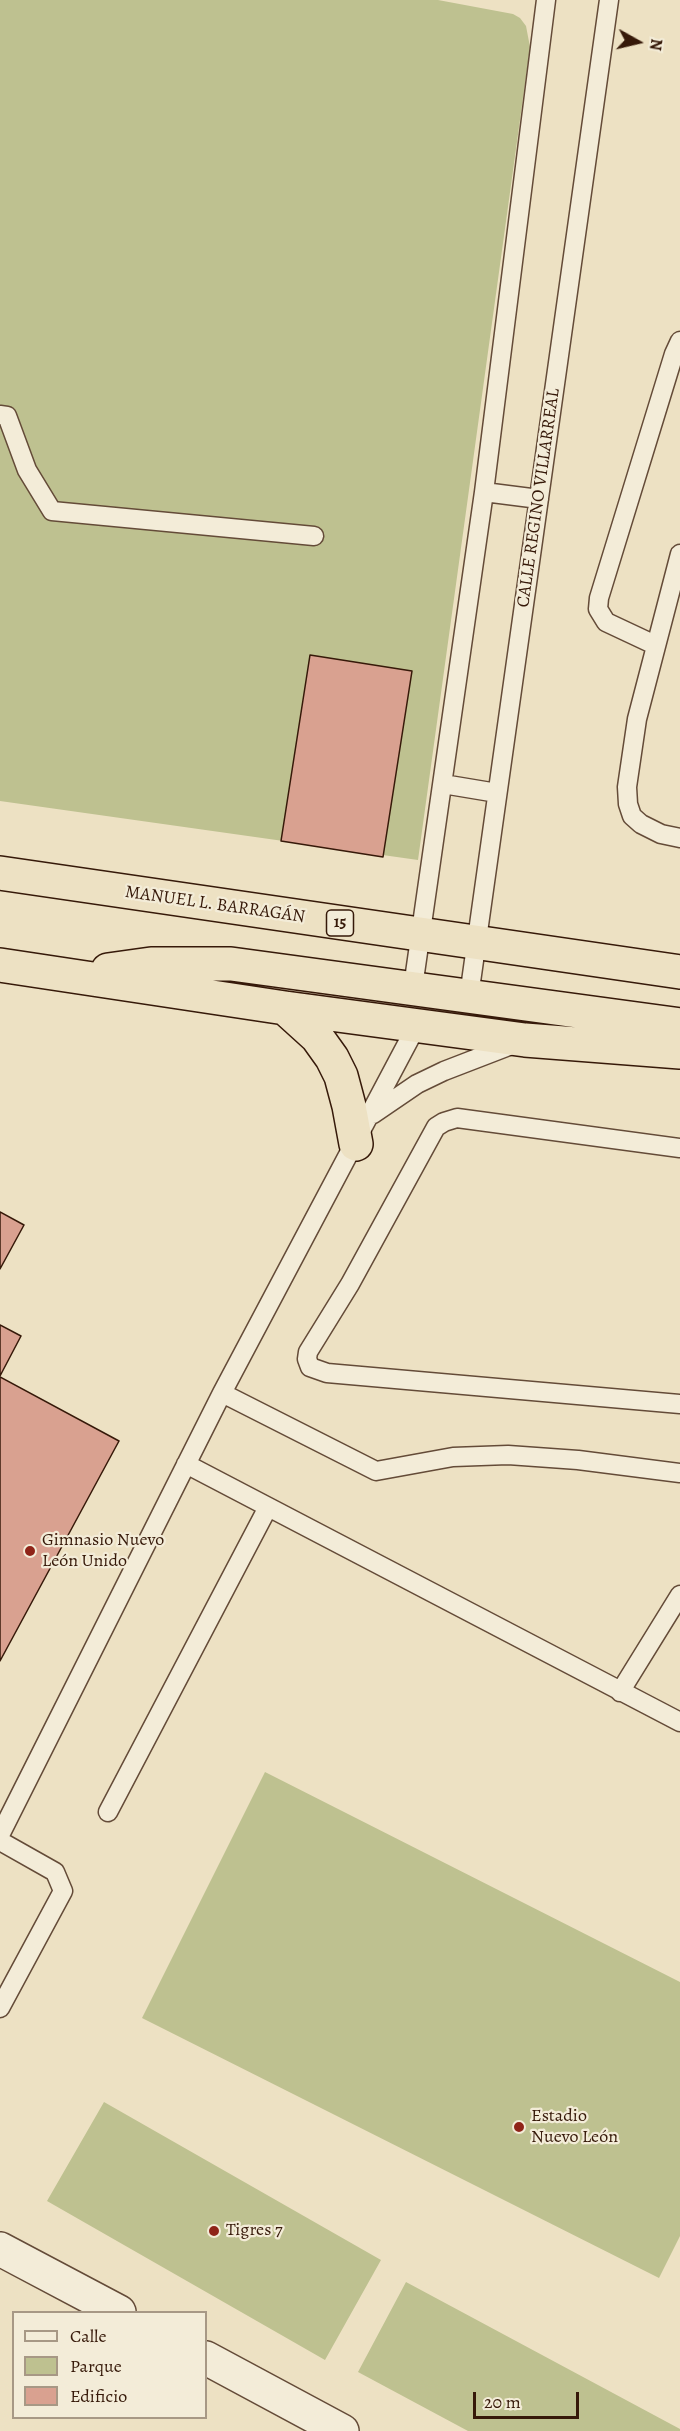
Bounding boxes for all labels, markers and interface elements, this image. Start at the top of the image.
north arrow [608,12,668,72]
text: N [644,37,668,52]
street label: CALLE REGINO VILLARREAL [513,387,565,609]
street label: MANUEL L. BARRAGÁN [124,882,306,928]
road number: 15 [326,910,354,936]
place label: Gimnasio Nuevo León Unido [42,1530,164,1572]
marker: Gimnasio Nuevo León Unido [23,1544,37,1558]
place label: Estadio Nuevo León [531,2106,618,2148]
marker: Estadio Nuevo León [512,2120,526,2134]
place label: Tigres 7 [226,2220,283,2242]
marker: Tigres 7 [207,2224,221,2238]
legend [12,2311,207,2419]
text: Calle [70,2324,107,2348]
text: Parque [70,2354,122,2378]
scale bar [476,2380,582,2418]
text: Edificio [70,2384,127,2408]
text: 20 m [484,2390,521,2414]

